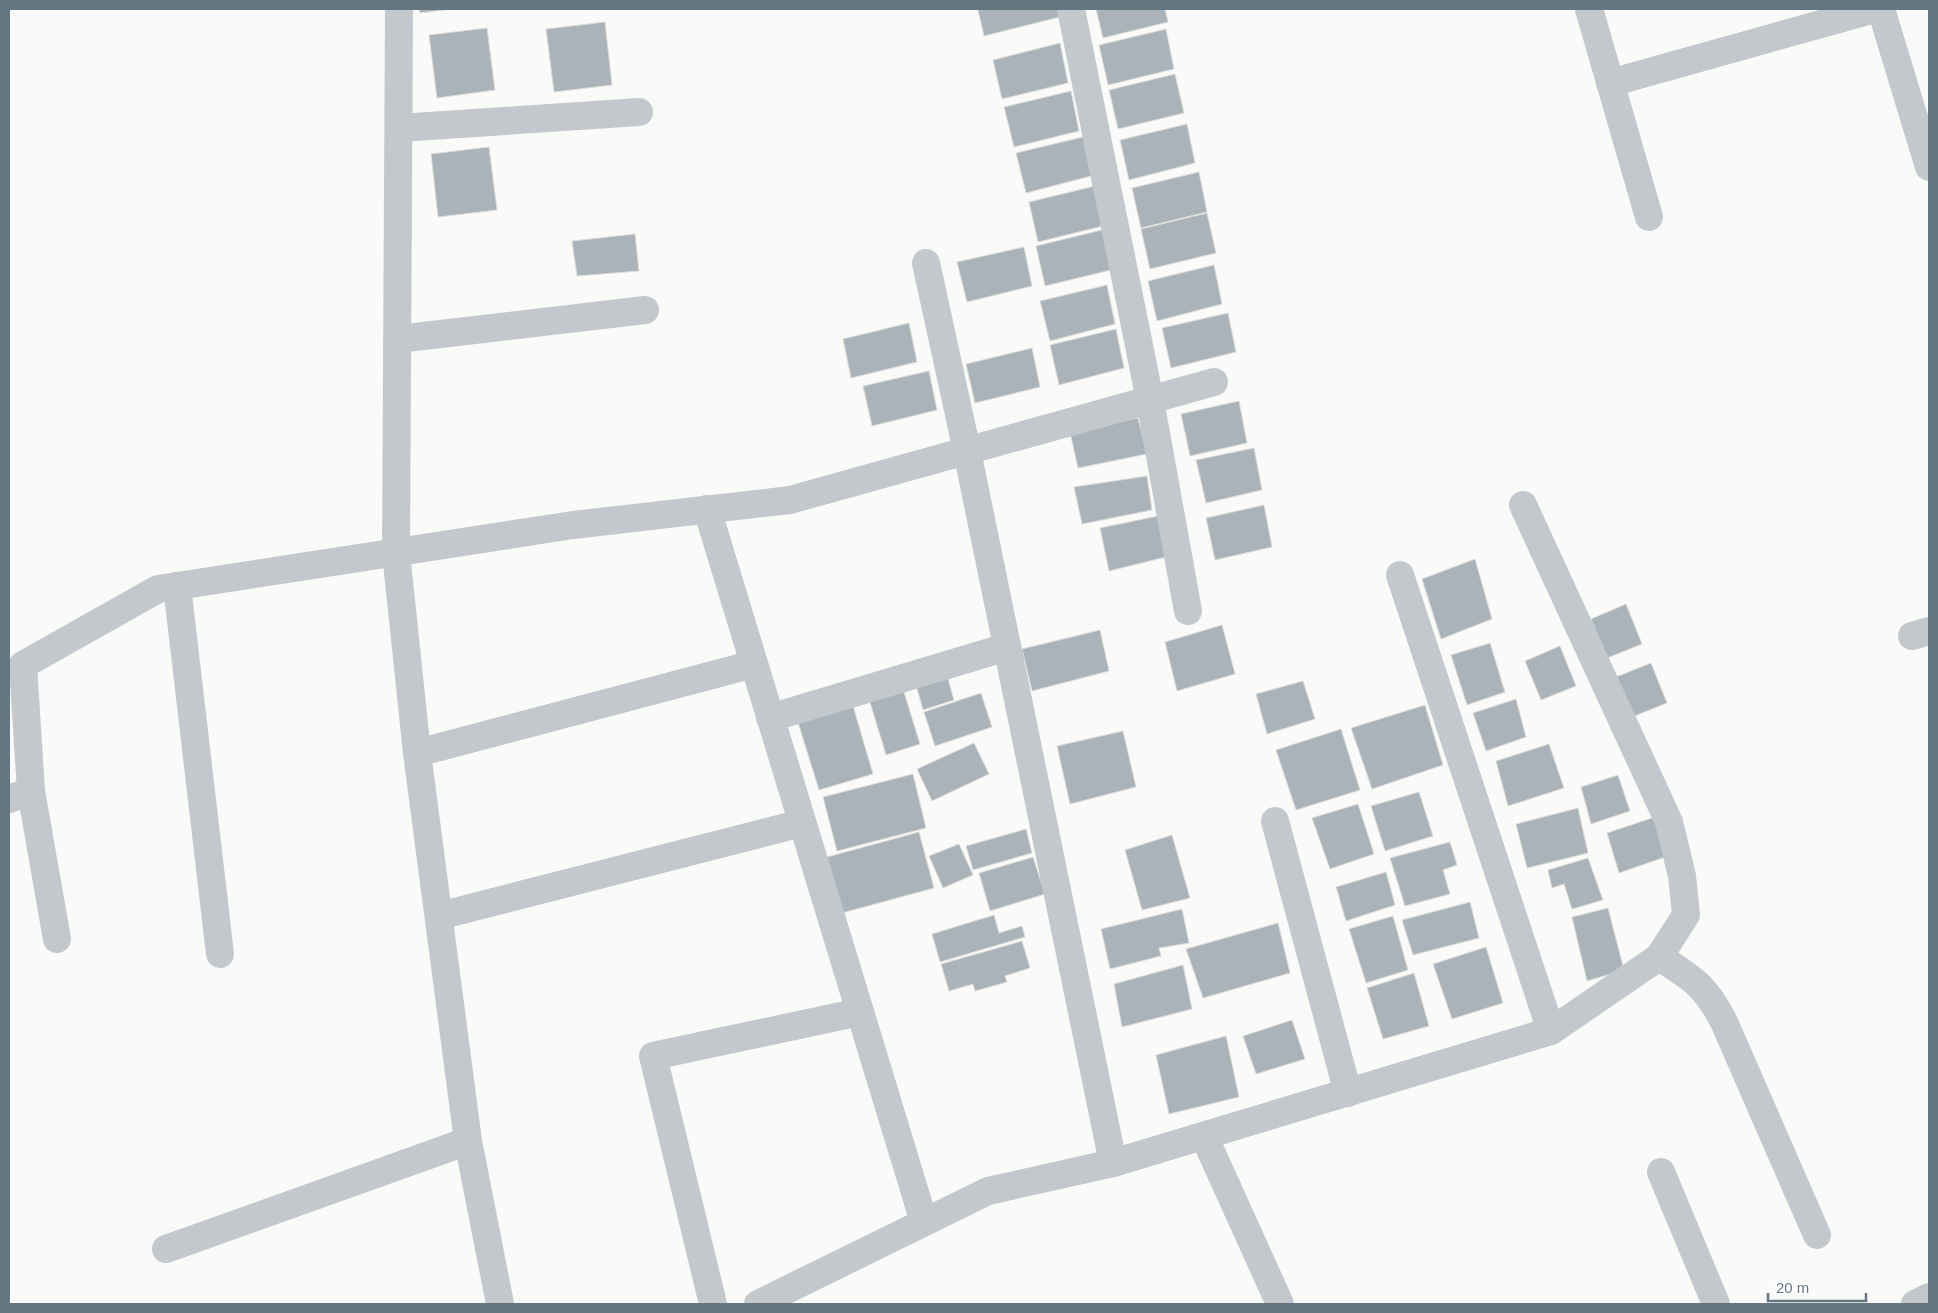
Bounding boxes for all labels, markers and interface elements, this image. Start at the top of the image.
scale bar [1768,1270,1866,1302]
text: 20 m [1776,1279,1809,1296]

